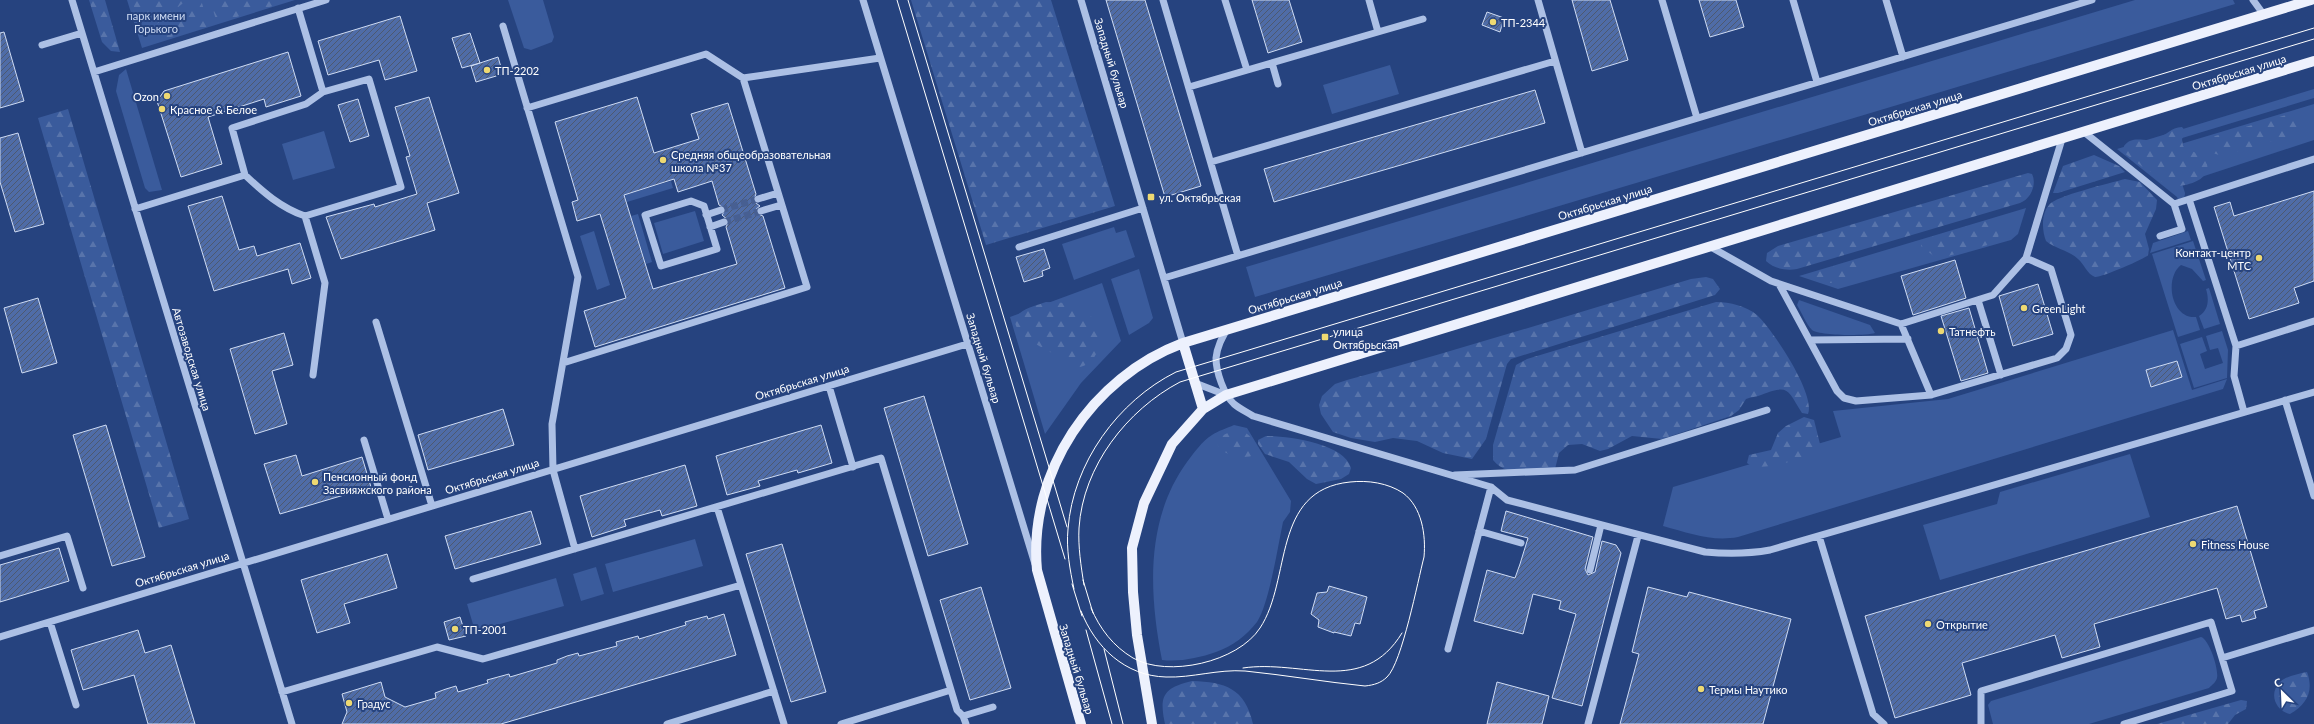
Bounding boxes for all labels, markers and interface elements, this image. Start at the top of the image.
park label: парк имени Горького [127,9,185,35]
street label: Западный бульвар [1092,16,1132,110]
place label: ТП-2344 [1501,16,1546,29]
marker: ТП-2344 [1488,17,1498,27]
street label: Октябрьская улица [2190,52,2288,92]
place label: ТП-2202 [495,64,539,77]
marker: ТП-2202 [482,65,492,75]
street label: Октябрьская улица [1866,88,1964,128]
place label: Ozon [133,90,159,103]
marker: Ozon [162,91,172,101]
place label: Красное & Белое [170,103,257,116]
marker: Красное & Белое [157,104,167,114]
place label: Средняя общеобразовательная школа №37 [671,148,831,174]
marker: Средняя общеобразовательная школа №37 [658,155,668,165]
street label: Октябрьская улица [1556,182,1654,222]
place label: ул. Октябрьская [1159,191,1241,204]
marker: ул. Октябрьская [1146,192,1156,202]
place label: Контакт-центр МТС [2175,246,2252,272]
marker: Контакт-центр МТС [2254,253,2264,263]
street label: Октябрьская улица [1246,276,1344,316]
place label: GreenLight [2032,302,2085,315]
marker: GreenLight [2019,303,2029,313]
street label: Автозаводская улица [170,306,214,412]
street label: Западный бульвар [964,311,1004,405]
place label: улица Октябрьская [1333,325,1398,351]
place label: Татнефть [1949,325,1996,338]
marker: Татнефть [1936,326,1946,336]
marker: улица Октябрьская [1320,332,1330,342]
street label: Октябрьская улица [753,362,851,402]
street label: Октябрьская улица [443,456,541,496]
place label: Пенсионный фонд Засвияжского района [323,470,432,496]
marker: Пенсионный фонд Засвияжского района [310,477,320,487]
place label: Fitness House [2201,538,2269,551]
marker: Fitness House [2188,539,2198,549]
street label: Октябрьская улица [133,549,231,589]
place label: Открытие [1936,618,1988,631]
marker: Открытие [1923,619,1933,629]
street label: Западный бульвар [1057,622,1097,716]
place label: ТП-2001 [463,623,507,636]
marker: ТП-2001 [450,624,460,634]
north arrow [2262,672,2302,712]
text: С [2272,675,2284,690]
place label: Термы Наутико [1709,683,1787,696]
marker: Термы Наутико [1696,684,1706,694]
place label: Градус [357,697,391,710]
marker: Градус [344,698,354,708]

